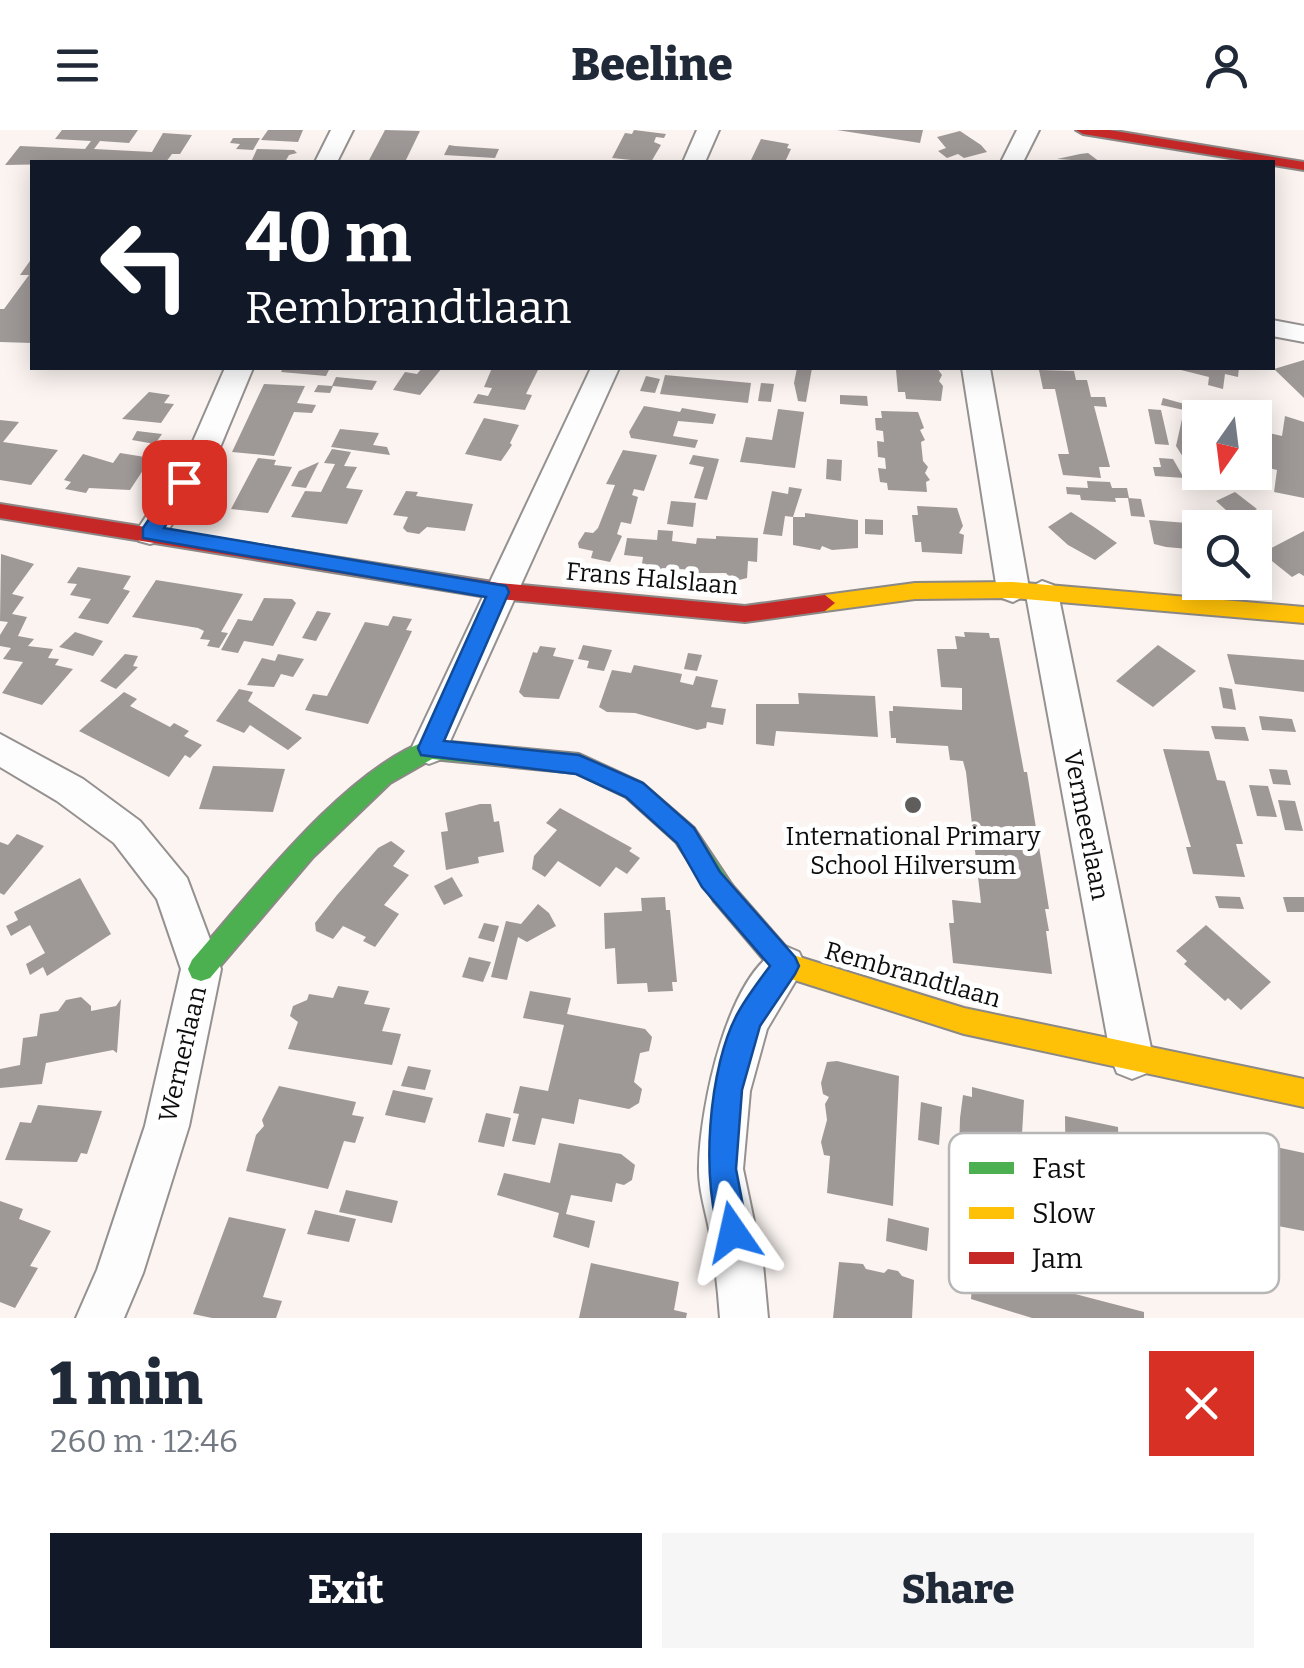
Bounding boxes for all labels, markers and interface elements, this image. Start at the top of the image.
icon: menu [50,38,105,93]
text: Beeline [571,38,733,92]
icon: person [1199,38,1254,93]
text: 40 m [245,196,411,280]
icon: left [80,200,210,330]
text: Rembrandtlaan [245,281,571,335]
north arrow [1182,400,1272,490]
map controls [1182,400,1272,600]
pin [142,440,227,525]
icon: arrive [157,455,212,510]
button: search [1182,510,1272,600]
street label: Frans Halslaan [565,557,739,601]
street label: Vermeerlaan [1057,748,1115,903]
marker: International Primary School Hilversum [902,794,924,816]
place label: International Primary School Hilversum [786,822,1041,881]
street label: Rembrandtlaan [821,936,1004,1014]
street label: Wernerlaan [153,983,213,1125]
legend [949,1133,1279,1293]
text: Fast [1032,1152,1086,1185]
position arrow [681,1180,785,1284]
text: Slow [1032,1197,1095,1230]
text: Jam [1031,1242,1083,1275]
text: 1 min [50,1348,203,1420]
button: close [1149,1351,1254,1456]
text: 260 m · 12:46 [50,1422,238,1460]
button: Exit [50,1533,642,1648]
button: Share [662,1533,1254,1648]

